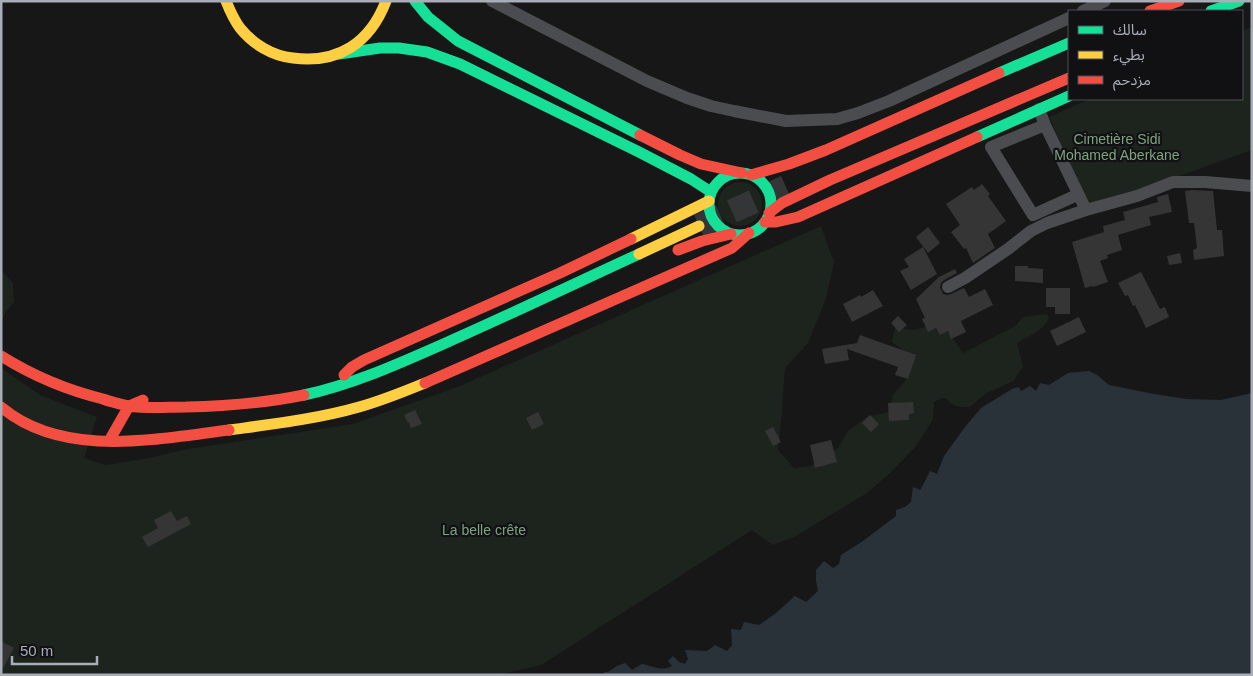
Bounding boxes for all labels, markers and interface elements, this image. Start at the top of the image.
legend [1068,10,1243,100]
text: سالك [1113,21,1147,38]
text: بطيء [1113,46,1145,66]
text: مزدحم [1113,71,1151,91]
park label: Cimetière Sidi Mohamed Aberkane [1054,131,1180,163]
park label: La belle crête [442,522,526,538]
scale bar [12,634,98,666]
text: 50 m [20,642,53,659]

